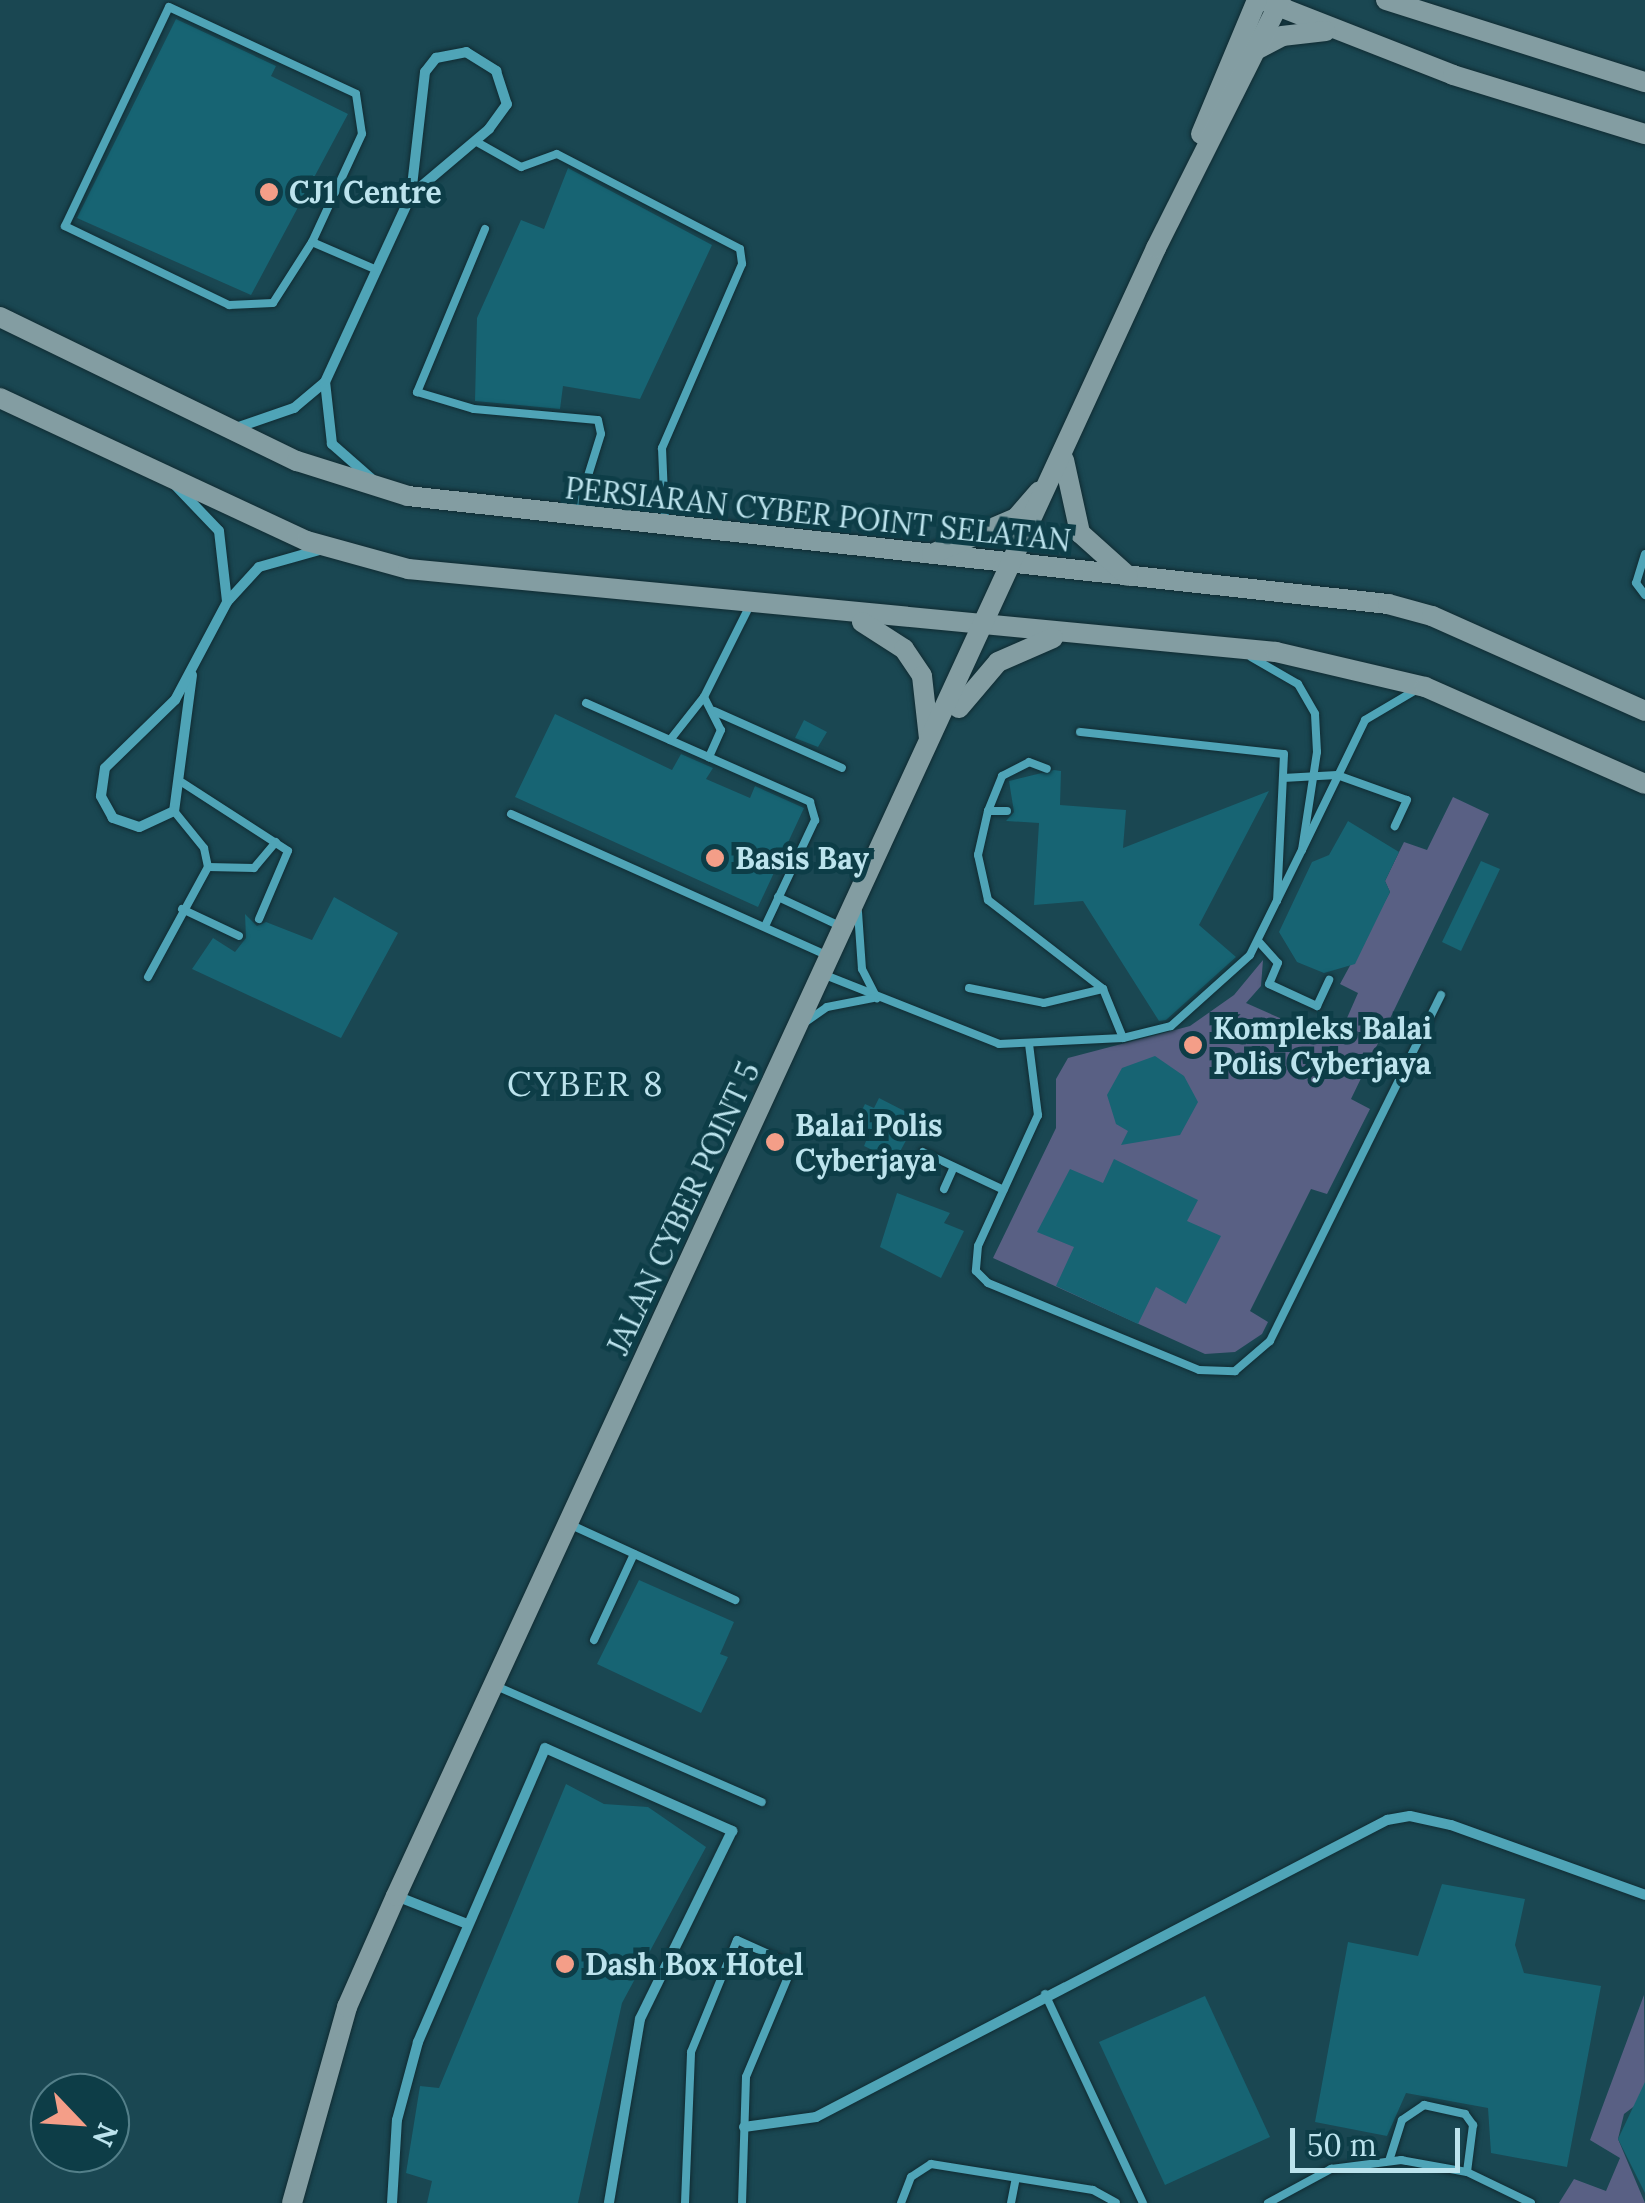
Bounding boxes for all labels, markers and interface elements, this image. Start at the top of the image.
place label: CJ1 Centre [289,174,442,210]
marker: CJ1 Centre [258,181,280,203]
street label: PERSIARAN CYBER POINT SELATAN [563,470,1073,558]
place label: Basis Bay [735,840,869,876]
marker: Basis Bay [704,847,726,869]
place label: Kompleks Balai Polis Cyberjaya [1213,1010,1432,1080]
marker: Kompleks Balai Polis Cyberjaya [1182,1034,1204,1056]
street label: JALAN CYBER POINT 5 [599,1056,767,1360]
district label: CYBER 8 [507,1063,665,1105]
place label: Balai Polis Cyberjaya [795,1107,943,1178]
marker: Balai Polis Cyberjaya [764,1131,786,1153]
place label: Dash Box Hotel [585,1946,804,1982]
marker: Dash Box Hotel [554,1953,576,1975]
north arrow [30,2073,130,2173]
scale bar [1295,2108,1465,2170]
text: N [84,2117,126,2152]
text: 50 m [1307,2126,1377,2164]

